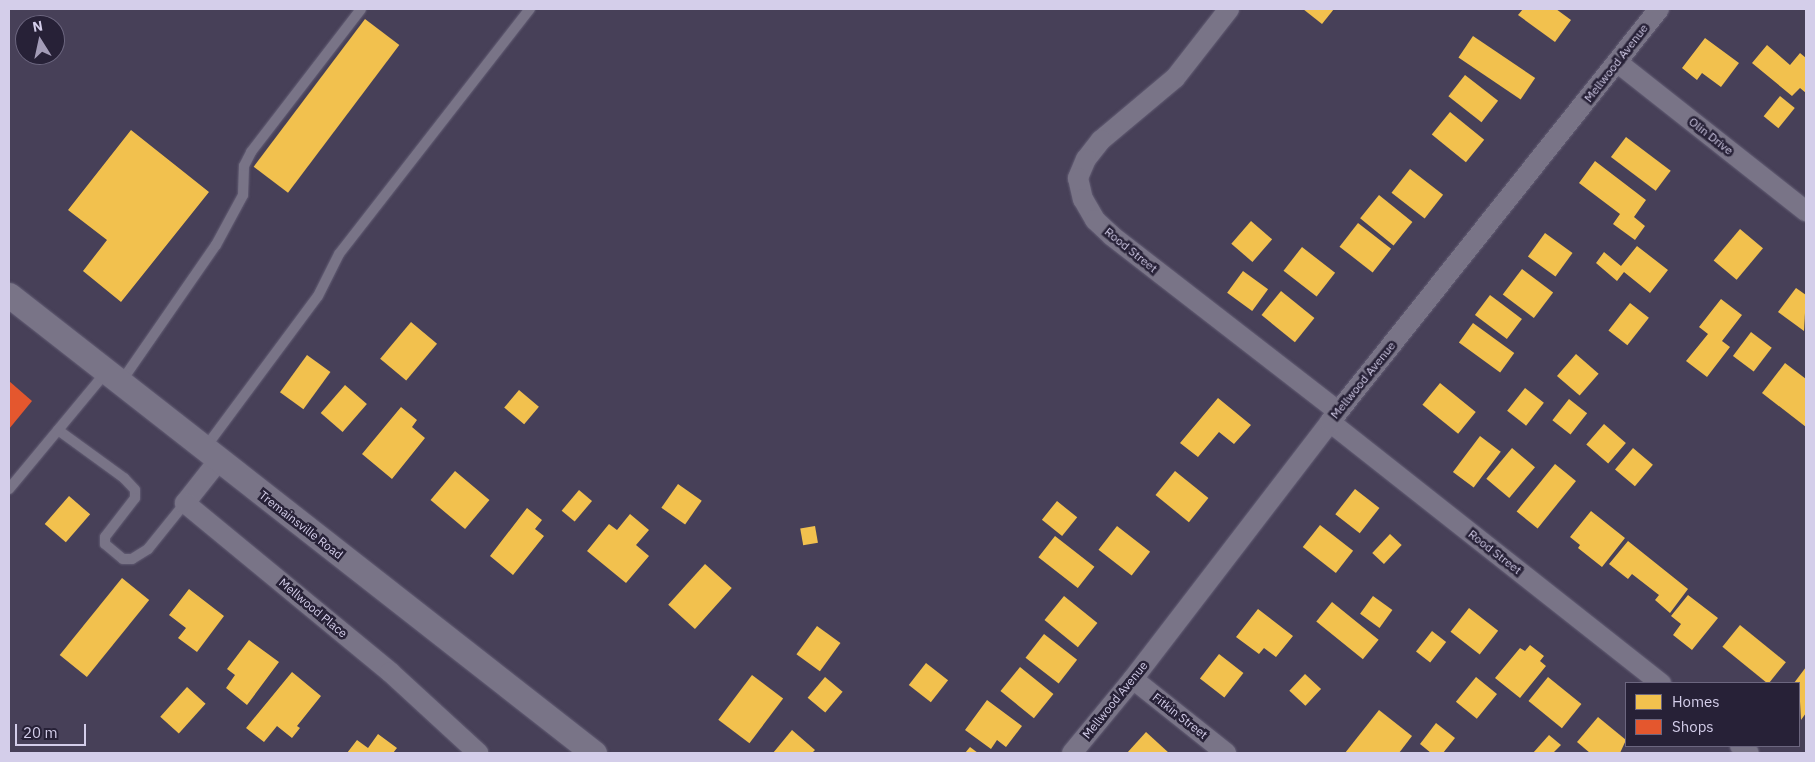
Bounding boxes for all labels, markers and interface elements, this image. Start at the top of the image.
north arrow [15,15,65,65]
text: N [31,16,44,36]
street label: Mellwood Avenue [1581,21,1651,105]
street label: Olin Drive [1686,114,1736,158]
street label: Rood Street [1102,224,1160,276]
street label: Mellwood Avenue [1327,338,1399,422]
street label: Tremainsville Road [256,488,346,562]
street label: Rood Street [1465,527,1525,577]
street label: Mellwood Place [276,575,350,641]
street label: Mellwood Avenue [1079,658,1151,742]
legend [1625,682,1800,747]
street label: Fitkin Street [1150,690,1210,742]
text: Homes [1672,692,1720,711]
scale bar [18,714,89,746]
text: Shops [1672,717,1714,736]
text: 20 m [23,723,58,742]

